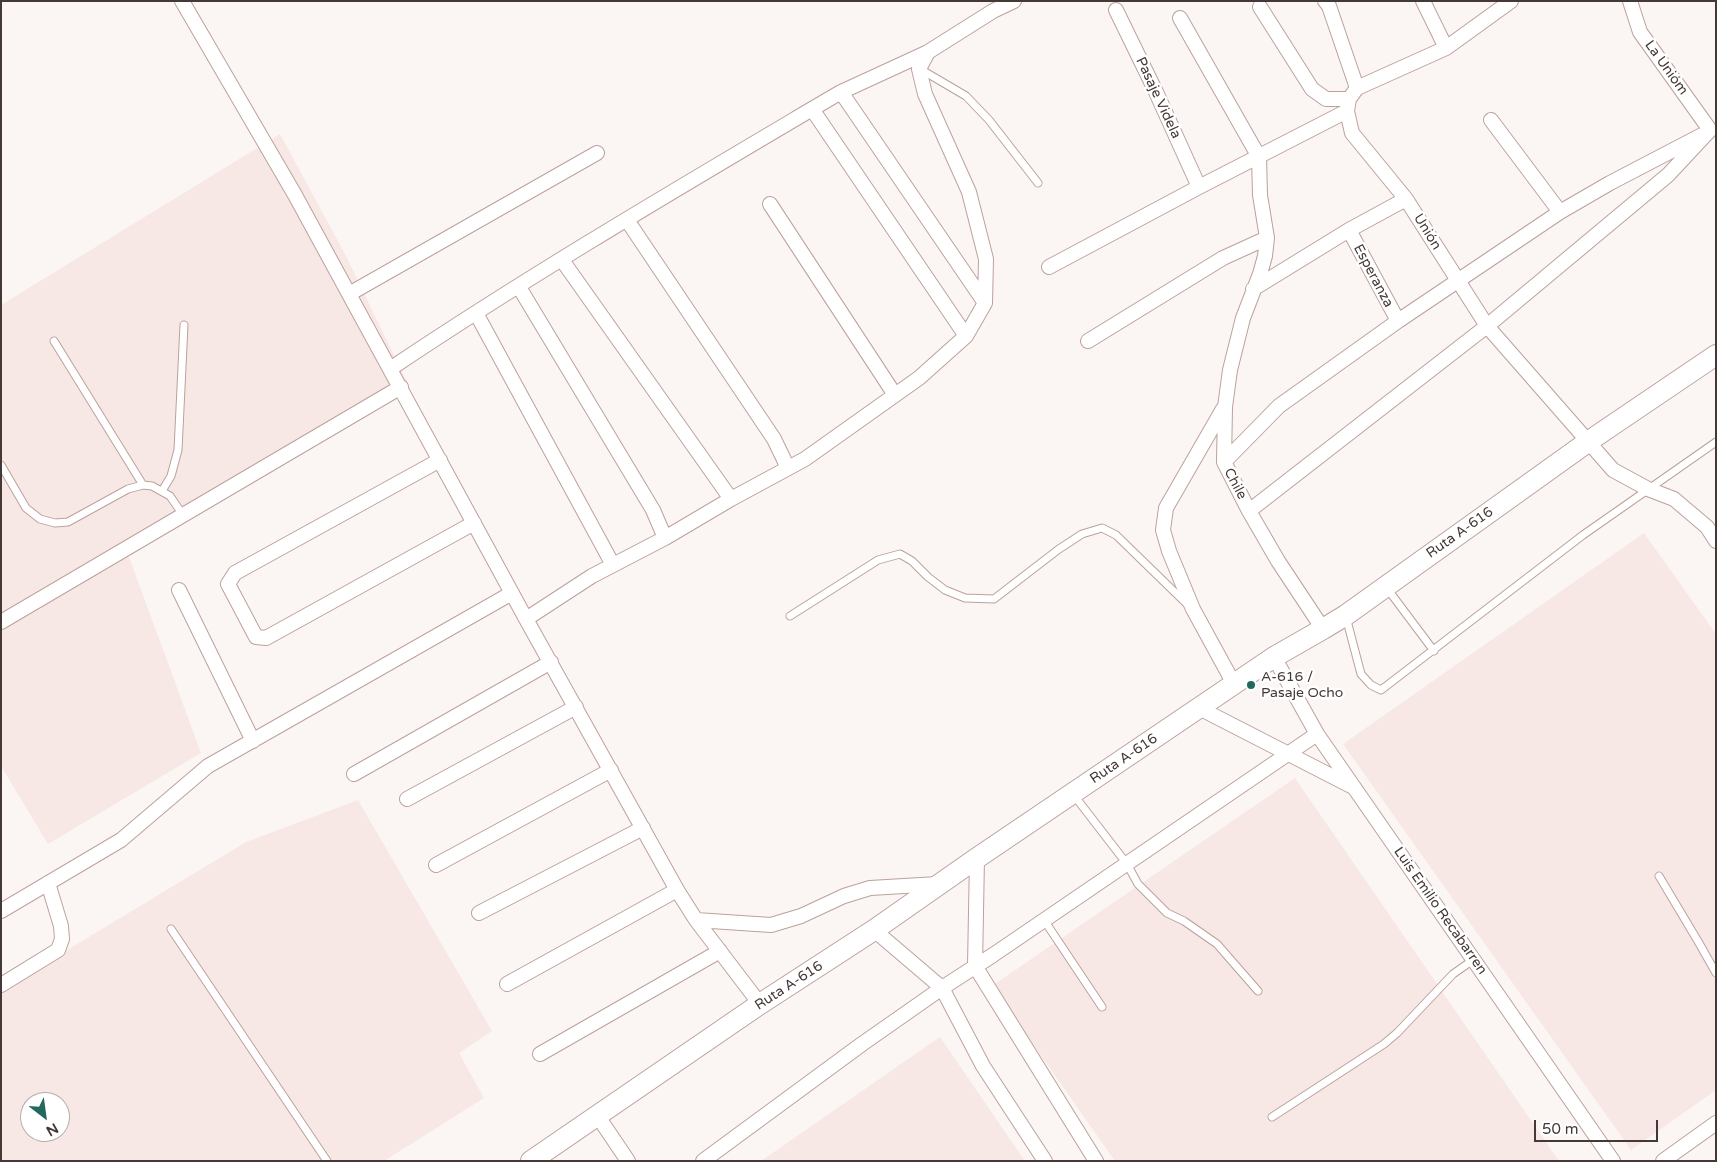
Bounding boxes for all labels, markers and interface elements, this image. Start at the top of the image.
street label: La Unióm [1641,37,1691,99]
street label: Pasaje Videla [1132,55,1184,141]
street label: Unión [1409,211,1445,253]
street label: Esperanza [1349,242,1397,310]
street label: Chile [1220,465,1250,503]
street label: Ruta A-616 [1423,504,1497,562]
place label: A-616 / Pasaje Ocho [1261,669,1343,702]
marker: A-616 / Pasaje Ocho [1245,679,1257,691]
street label: Ruta A-616 [1087,730,1161,788]
street label: Luis Emilio Recabarren [1390,844,1490,978]
street label: Ruta A-616 [752,958,826,1014]
north arrow [20,1092,70,1142]
scale bar [1537,1110,1661,1142]
text: N [43,1119,61,1140]
text: 50 m [1542,1120,1579,1138]

